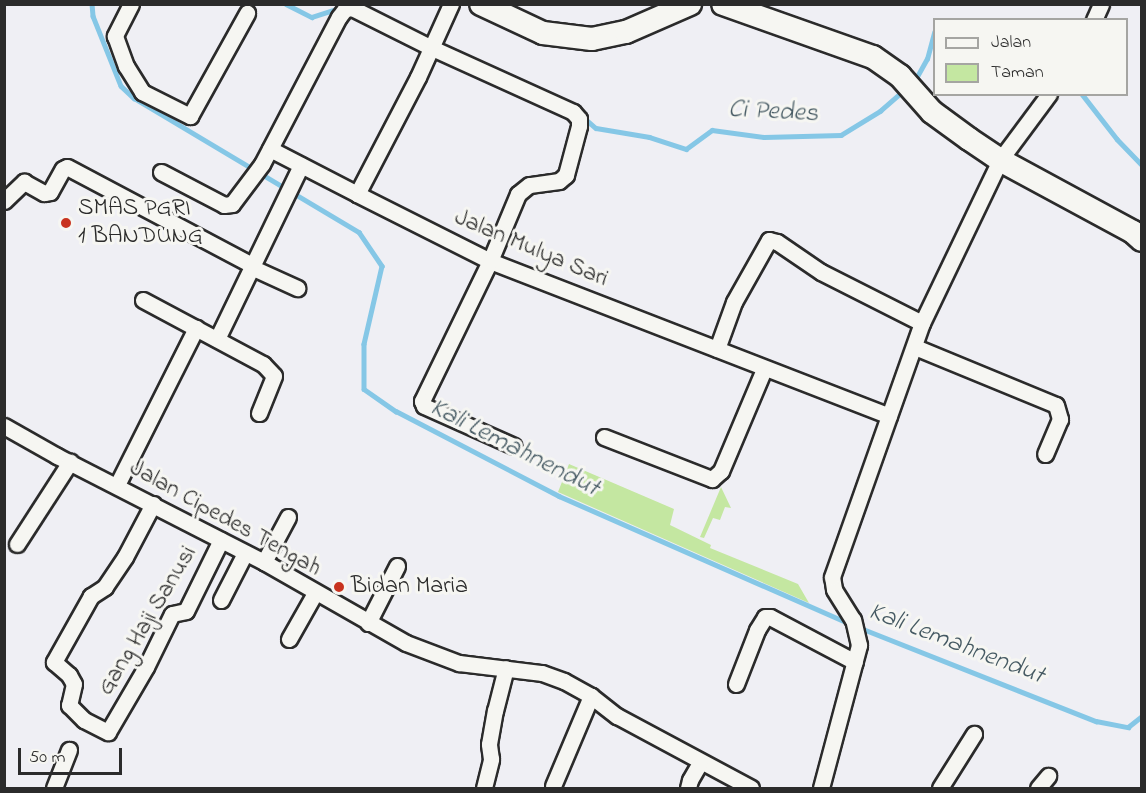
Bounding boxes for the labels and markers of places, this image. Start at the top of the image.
place label: SMAS PGRI 1 BANDUNG [78,195,203,251]
marker: SMAS PGRI 1 BANDUNG [59,216,73,230]
place label: Bidan Maria [351,573,468,601]
marker: Bidan Maria [332,580,346,594]

